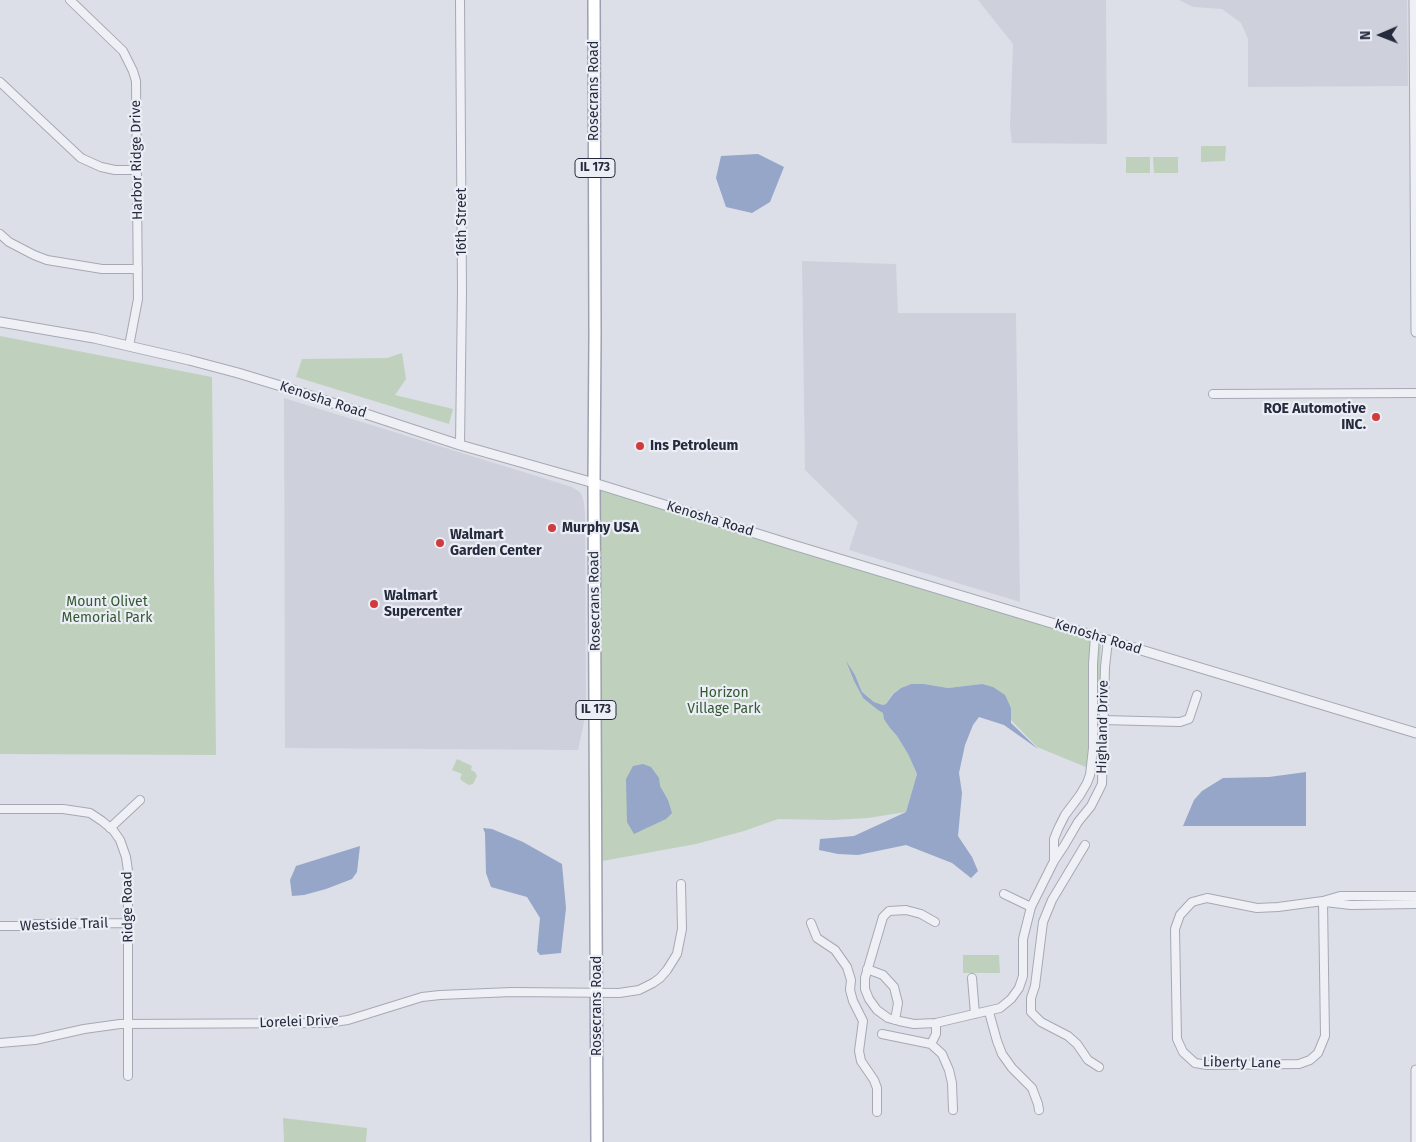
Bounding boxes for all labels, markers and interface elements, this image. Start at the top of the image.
north arrow [1356,10,1406,60]
text: N [1357,30,1374,40]
street label: Rosecrans Road [586,41,602,141]
street label: Harbor Ridge Drive [128,100,146,220]
road number: IL 173 [575,158,615,178]
street label: 16th Street [454,188,470,256]
street label: Kenosha Road [277,378,369,422]
place label: ROE Automotive INC. [1263,401,1366,434]
marker: ROE Automotive INC. [1370,411,1382,423]
place label: Ins Petroleum [650,438,738,454]
marker: Ins Petroleum [634,440,646,452]
street label: Kenosha Road [664,498,756,540]
place label: Murphy USA [562,520,639,536]
marker: Murphy USA [546,522,558,534]
place label: Walmart Garden Center [450,527,541,560]
marker: Walmart Garden Center [434,537,446,549]
street label: Rosecrans Road [586,551,604,651]
place label: Walmart Supercenter [384,588,462,620]
park label: Mount Olivet Memorial Park [62,594,152,626]
marker: Walmart Supercenter [368,598,380,610]
street label: Kenosha Road [1052,616,1144,658]
street label: Highland Drive [1094,680,1112,774]
park label: Horizon Village Park [687,685,761,718]
road number: IL 173 [576,700,616,720]
street label: Ridge Road [119,871,137,943]
street label: Westside Trail [20,915,108,935]
street label: Rosecrans Road [589,956,605,1056]
street label: Lorelei Drive [259,1012,339,1032]
street label: Liberty Lane [1203,1054,1281,1072]

